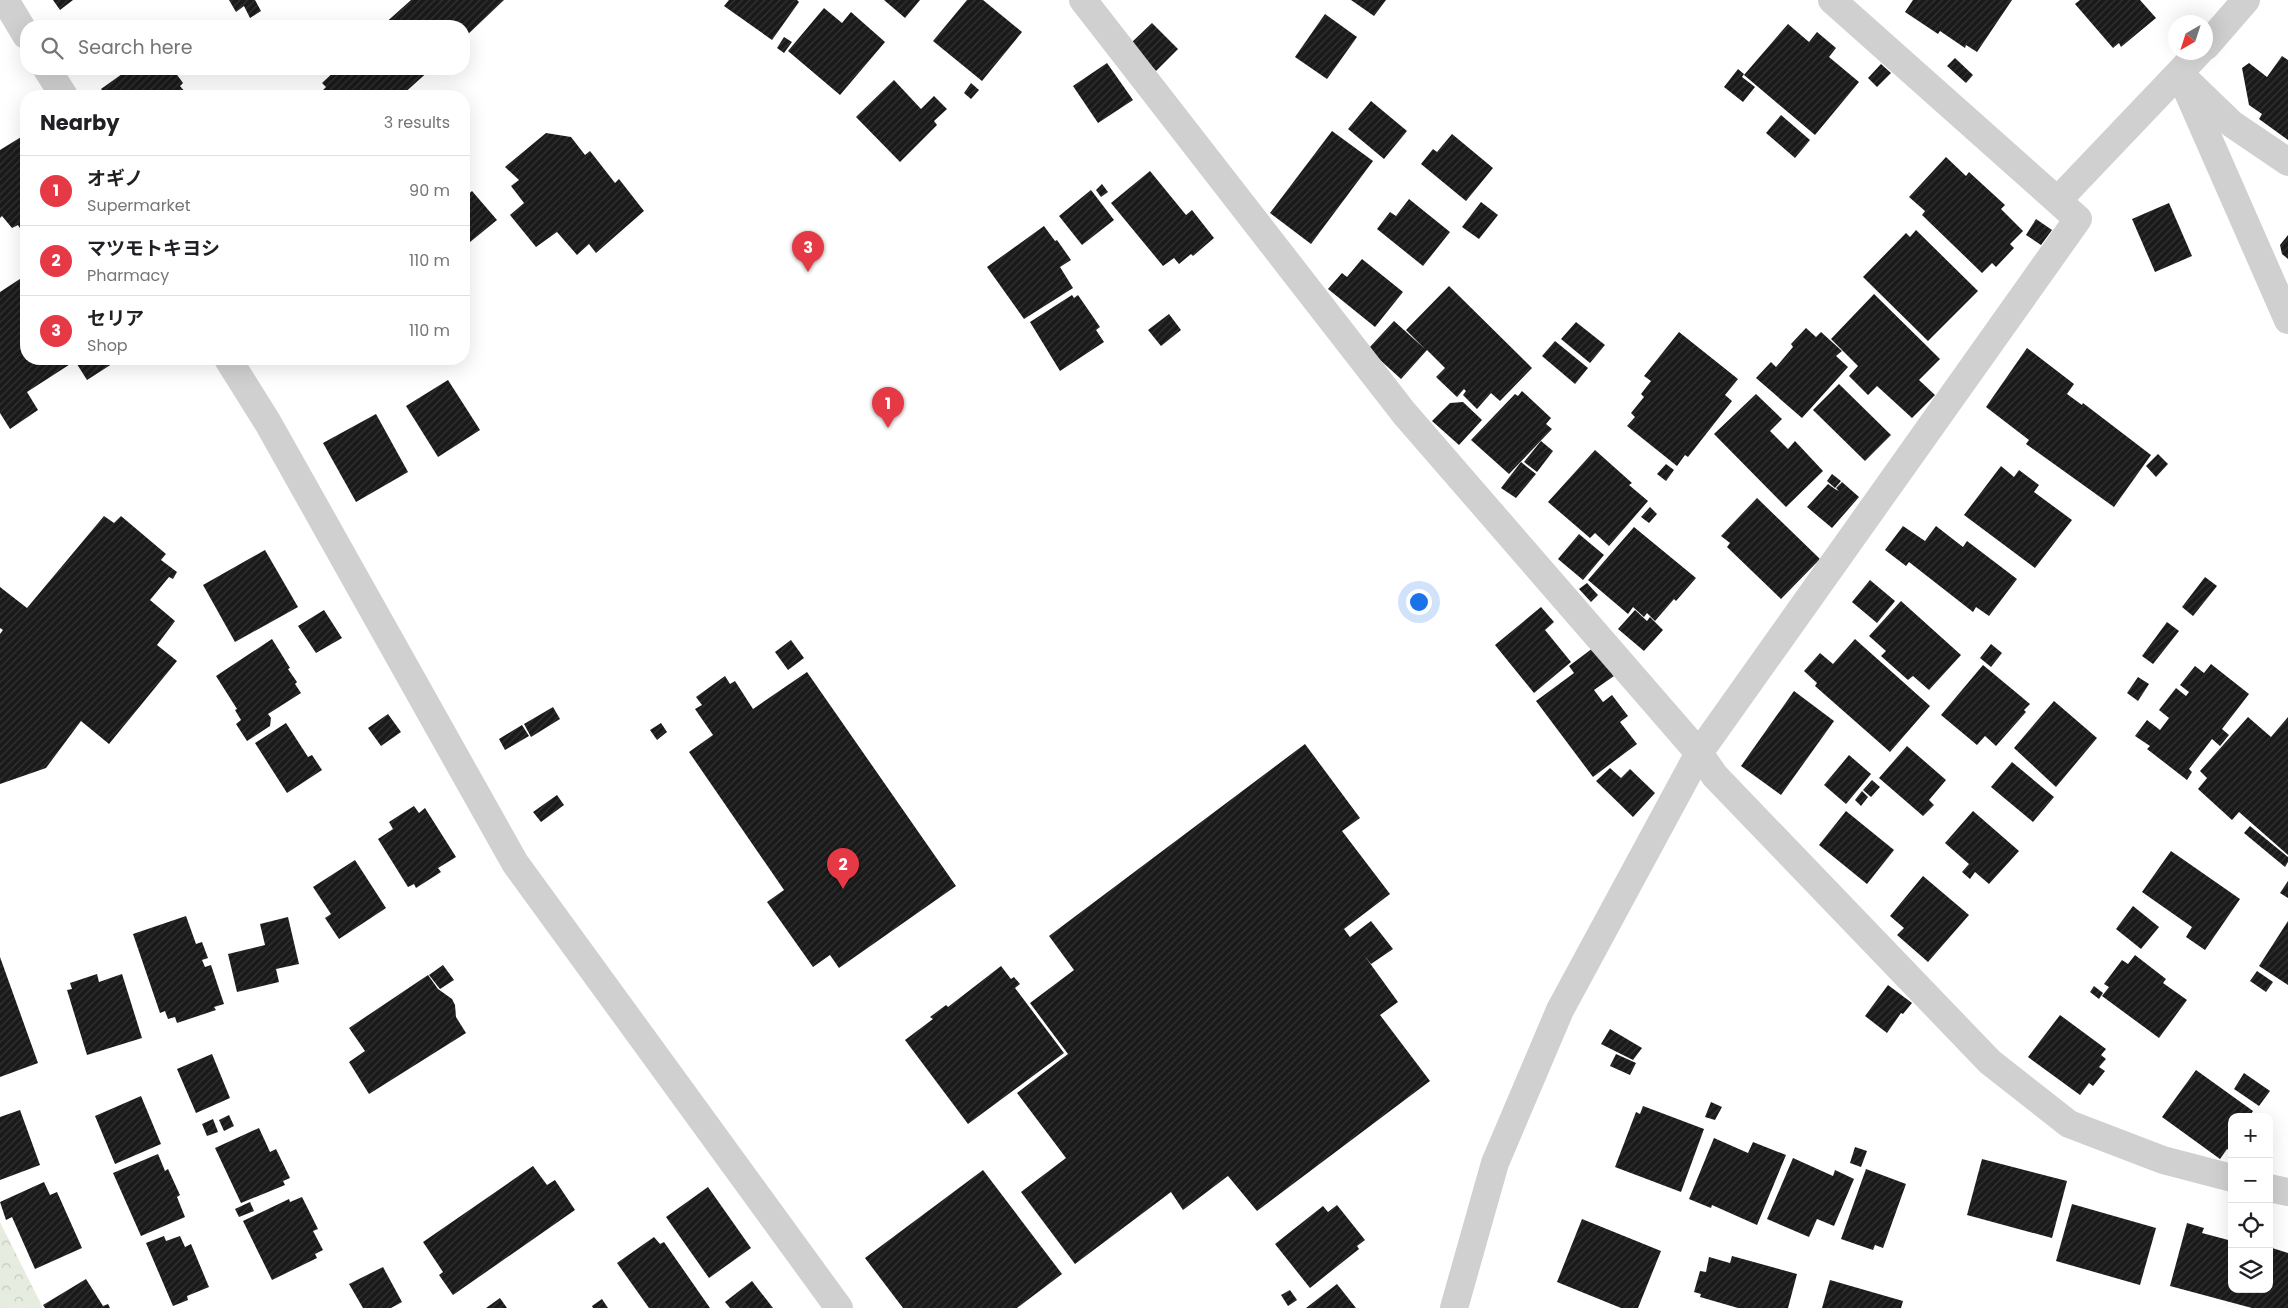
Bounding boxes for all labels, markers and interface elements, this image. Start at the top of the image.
north arrow [2168,15,2213,60]
search box [20,20,470,75]
icon: search [38,34,66,62]
text: Search here [78,34,192,61]
text: Nearby [40,108,120,137]
text: 3 results [384,111,450,134]
text: オギノ [87,165,143,192]
text: 1 [53,179,59,202]
text: 90 m [409,179,450,202]
text: Supermarket [87,194,191,217]
pin: 3 [792,231,824,272]
text: マツモトキヨシ [87,235,220,262]
text: 2 [51,249,61,272]
text: 110 m [409,249,450,272]
text: Pharmacy [87,264,169,287]
text: セリア [87,305,144,332]
text: 3 [51,319,61,342]
text: 110 m [409,319,450,342]
text: Shop [87,334,128,357]
pin: 1 [872,387,904,428]
your location [1406,589,1432,615]
pin: 2 [827,848,859,889]
map controls [2228,1113,2273,1293]
button: + [2228,1113,2273,1158]
button: − [2228,1158,2273,1203]
button: locate [2228,1203,2273,1248]
button: layers [2228,1248,2273,1293]

